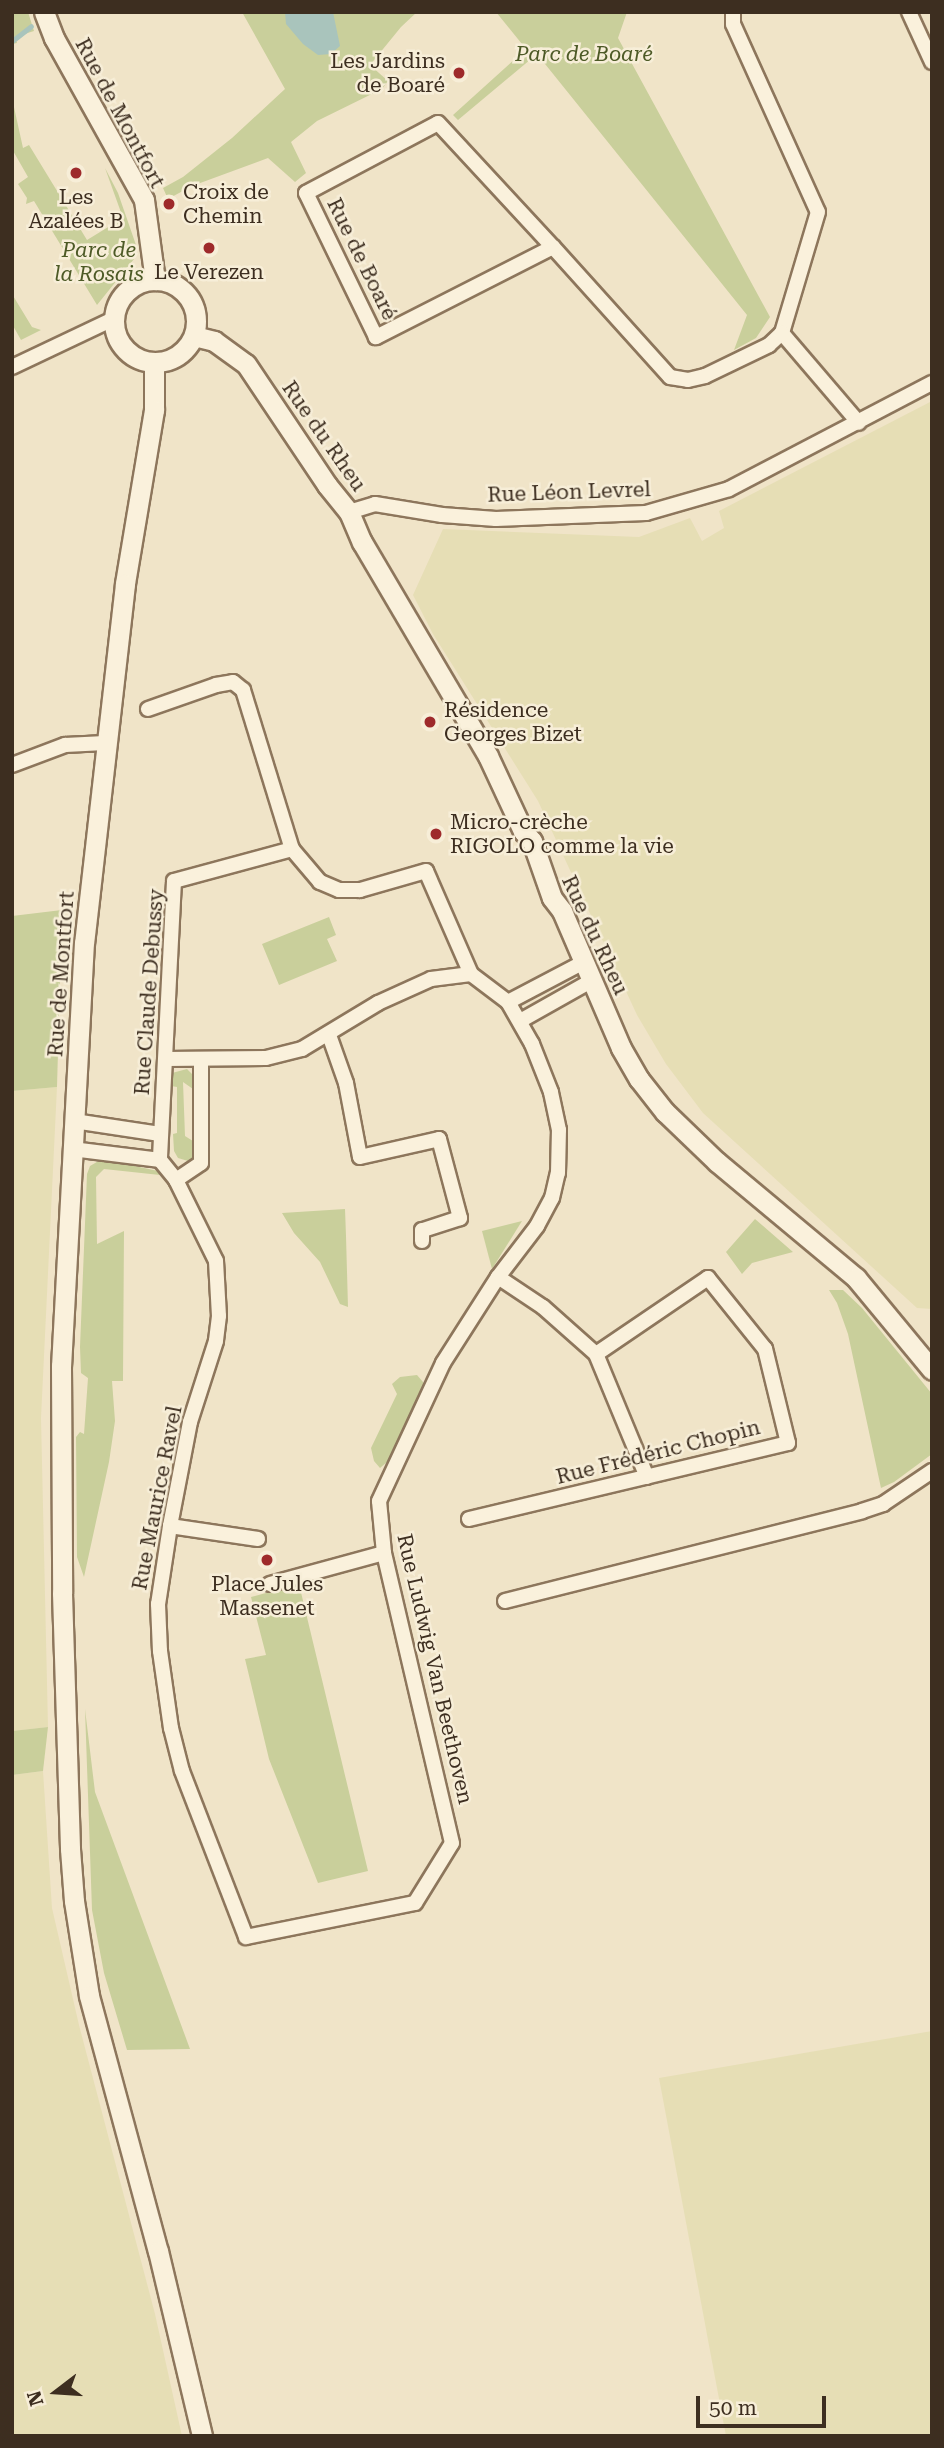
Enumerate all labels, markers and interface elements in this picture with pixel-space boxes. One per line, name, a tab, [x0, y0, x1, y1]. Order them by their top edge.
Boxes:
street label: Rue de Montfort	[70, 34, 170, 192]
park label: Parc de Boaré	[515, 41, 653, 67]
place label: Les Jardins de Boaré	[330, 48, 445, 98]
marker: Les Jardins de Boaré	[451, 65, 467, 81]
marker: Les Azalées B	[68, 165, 84, 181]
place label: Croix de Chemin	[183, 179, 269, 229]
place label: Les Azalées B	[28, 184, 124, 234]
street label: Rue de Boaré	[322, 194, 402, 324]
marker: Croix de Chemin	[161, 196, 177, 212]
park label: Parc de la Rosais	[54, 237, 144, 287]
marker: Le Verezen	[201, 240, 217, 256]
place label: Le Verezen	[154, 259, 264, 285]
street label: Rue du Rheu	[277, 376, 371, 496]
street label: Rue Léon Levrel	[487, 477, 651, 507]
place label: Résidence Georges Bizet	[444, 697, 582, 747]
marker: Résidence Georges Bizet	[422, 714, 438, 730]
place label: Micro-crèche RIGOLO comme la vie	[450, 809, 674, 859]
marker: Micro-crèche RIGOLO comme la vie	[428, 826, 444, 842]
street label: Rue du Rheu	[556, 871, 634, 999]
street label: Rue Claude Debussy	[129, 888, 169, 1096]
street label: Rue de Montfort	[43, 890, 79, 1058]
street label: Rue Maurice Ravel	[127, 1404, 187, 1592]
street label: Rue Frédéric Chopin	[553, 1414, 763, 1490]
street label: Rue Ludwig Van Beethoven	[392, 1531, 478, 1807]
marker: Place Jules Massenet	[259, 1552, 275, 1568]
place label: Place Jules Massenet	[211, 1571, 323, 1621]
north arrow	[21, 2357, 91, 2427]
scale bar	[699, 2382, 828, 2426]
text: N	[22, 2388, 49, 2409]
text: 50 m	[709, 2396, 757, 2420]

